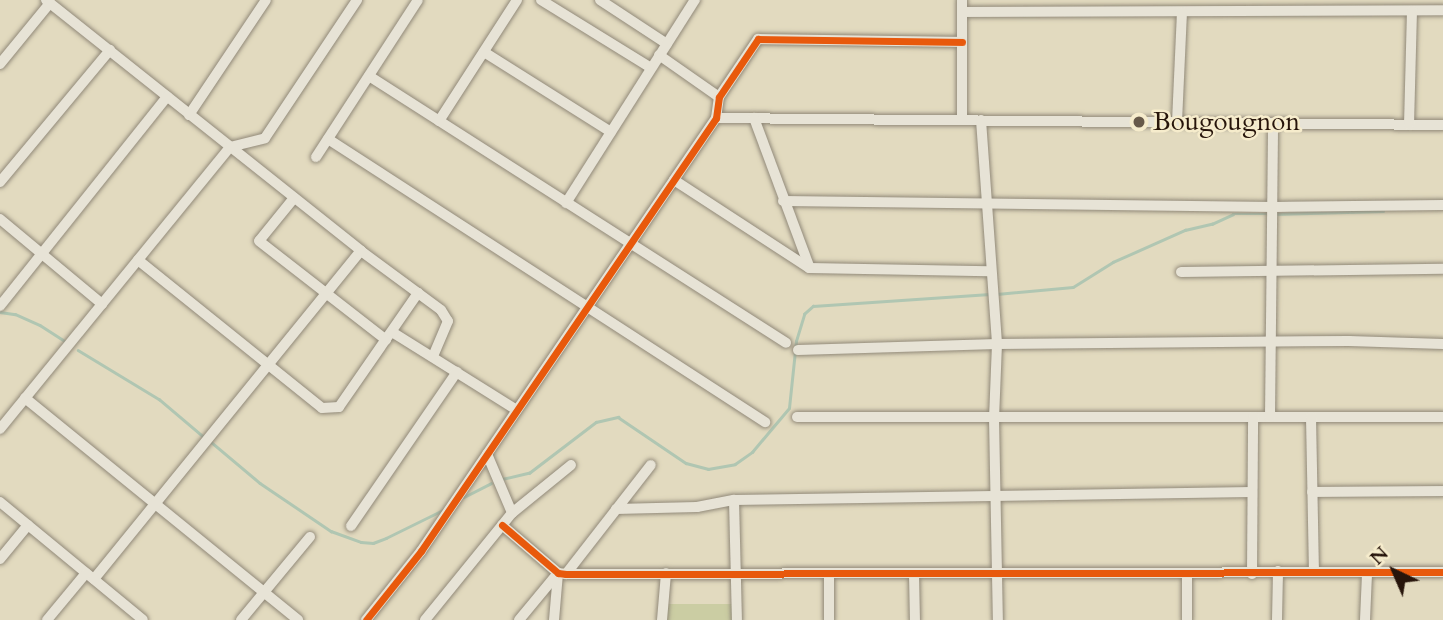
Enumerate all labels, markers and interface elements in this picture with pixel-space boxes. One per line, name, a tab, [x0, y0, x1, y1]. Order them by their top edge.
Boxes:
place label: Bougougnon	[1153, 106, 1300, 138]
marker: Bougougnon	[1131, 114, 1147, 130]
north arrow	[1359, 536, 1429, 606]
text: N	[1364, 541, 1394, 571]

